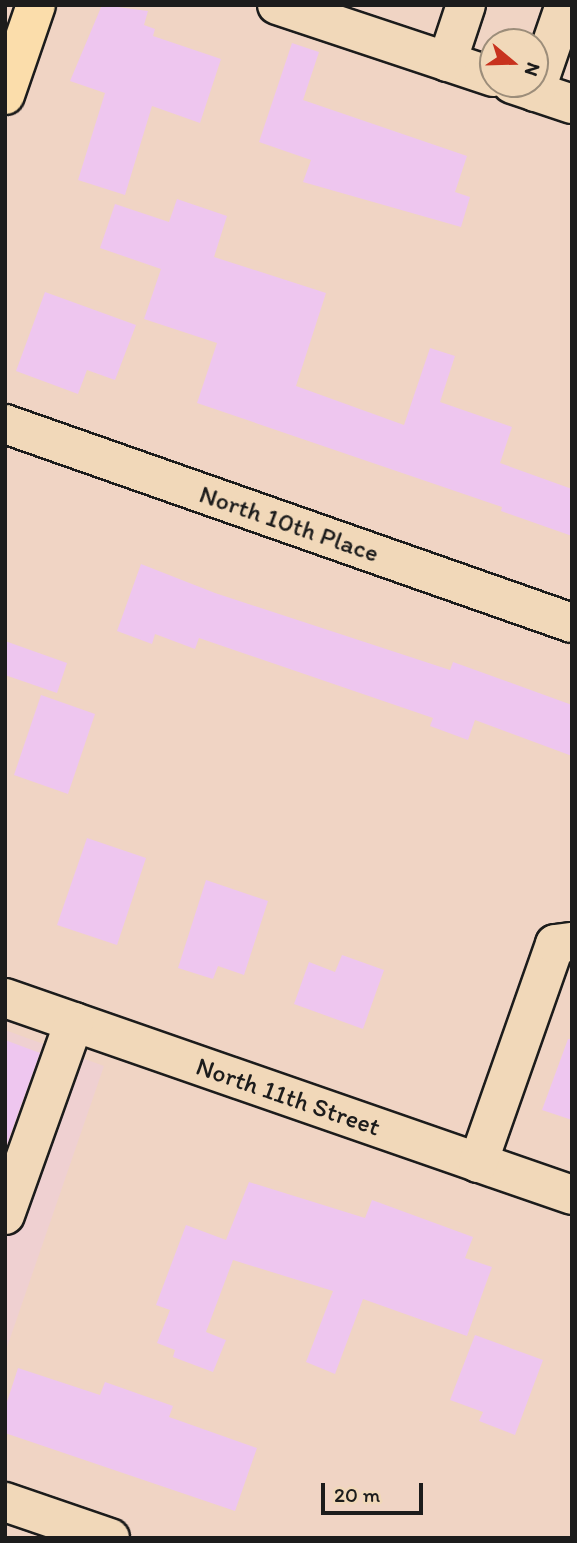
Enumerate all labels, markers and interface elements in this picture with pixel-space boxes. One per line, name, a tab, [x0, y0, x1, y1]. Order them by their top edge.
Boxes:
north arrow	[479, 28, 549, 98]
text: N	[519, 60, 545, 79]
street label: North 10th Place	[195, 479, 383, 569]
street label: North 11th Street	[192, 1051, 384, 1143]
scale bar	[325, 1470, 426, 1514]
text: 20 m	[334, 1482, 380, 1507]

